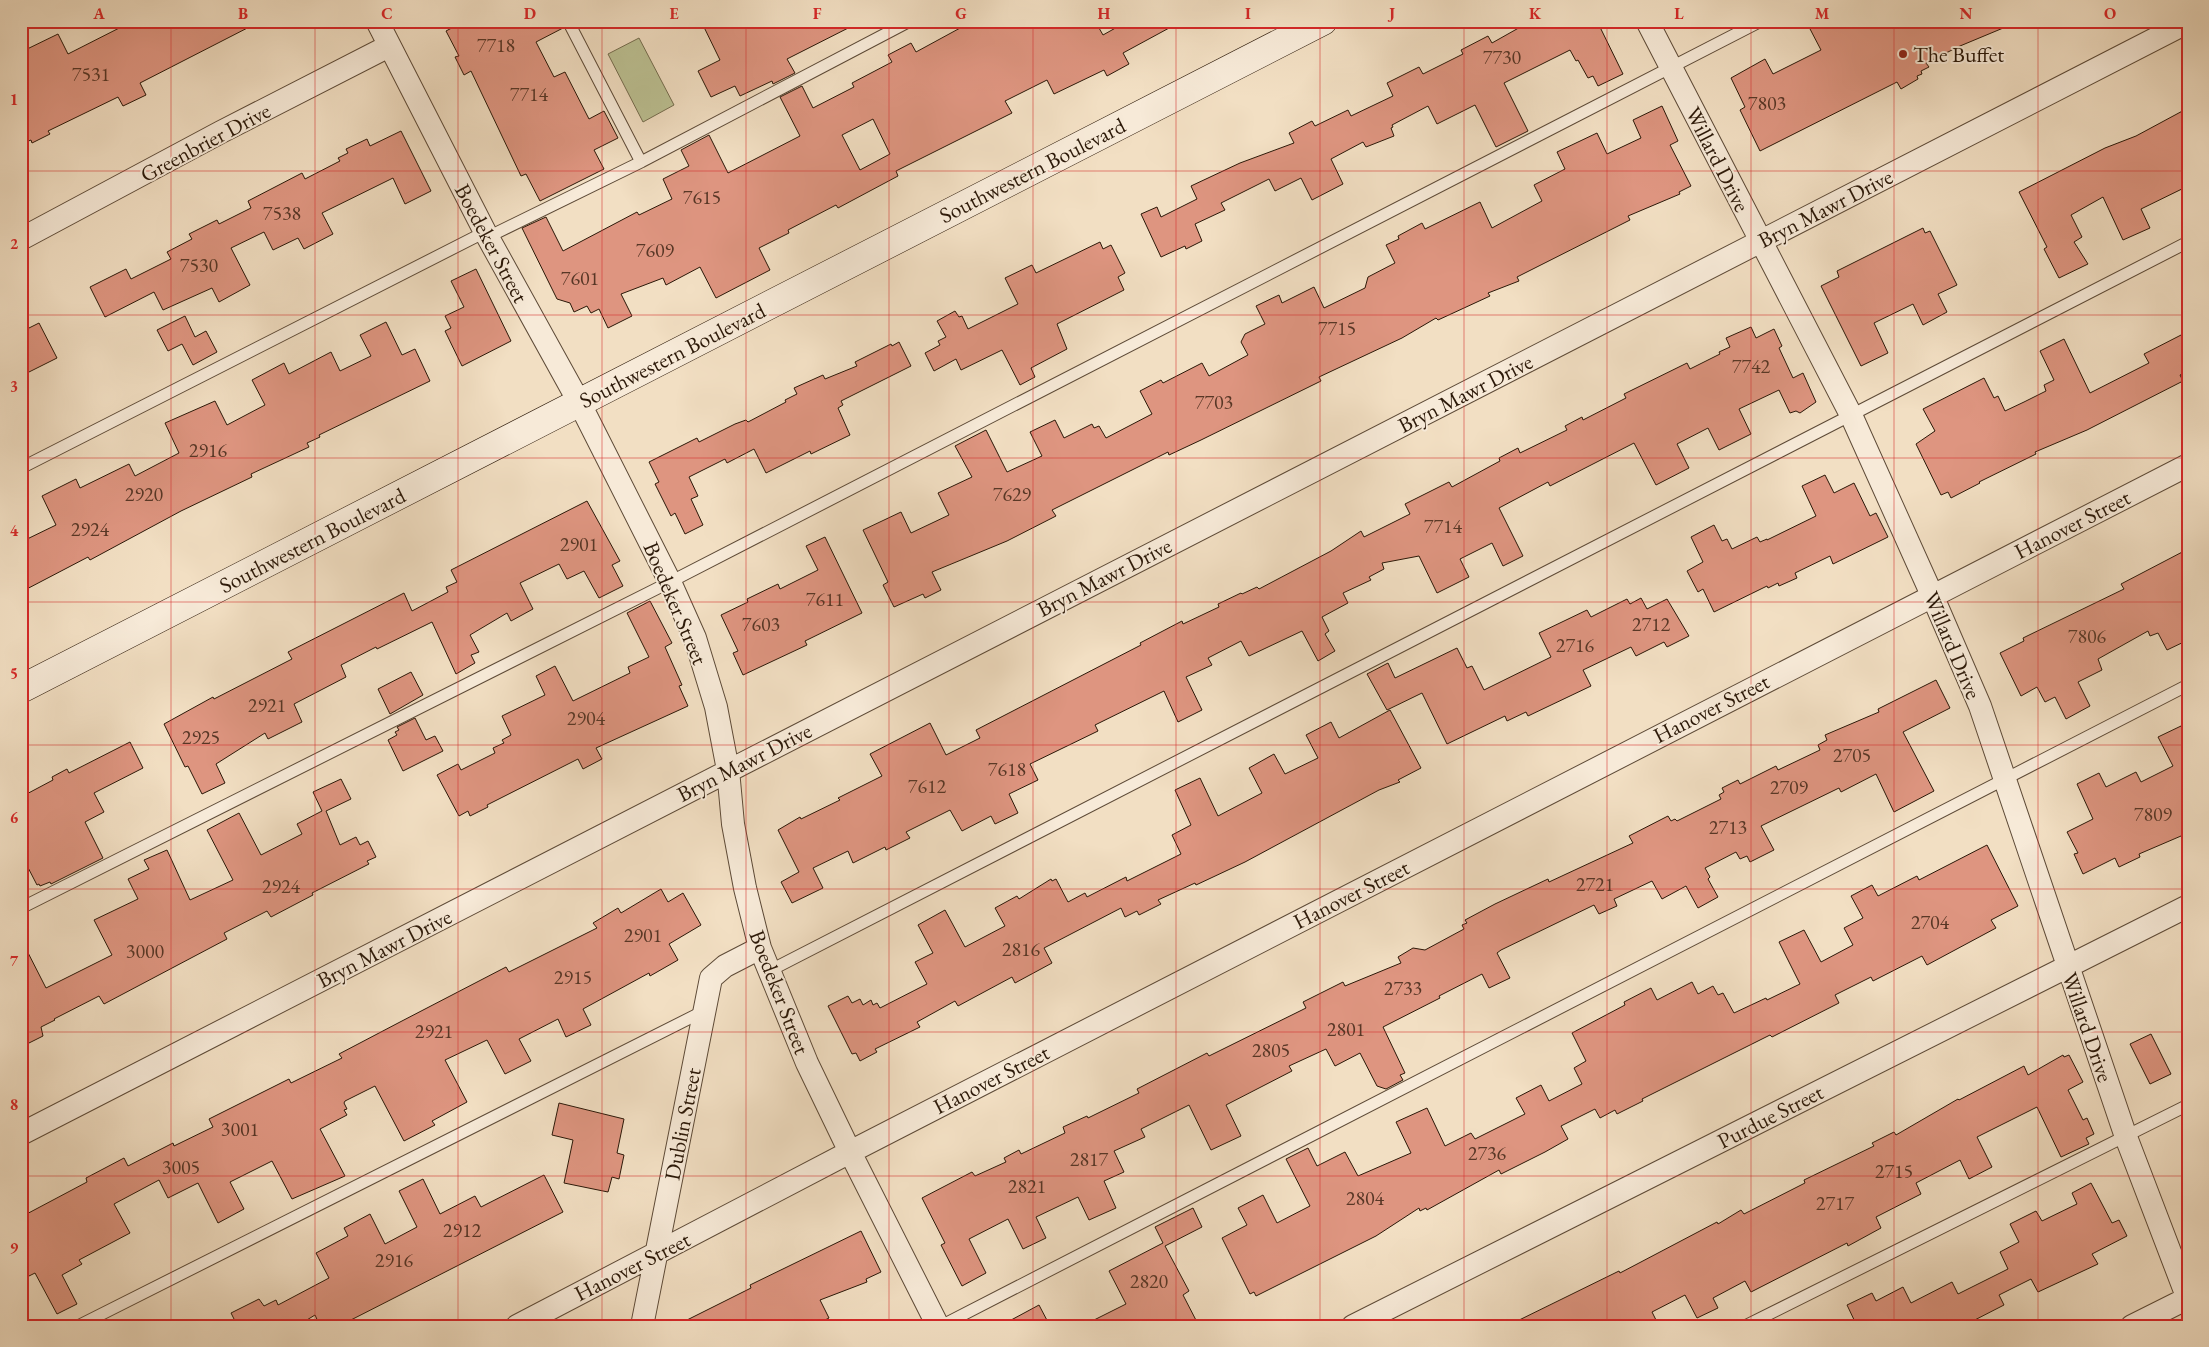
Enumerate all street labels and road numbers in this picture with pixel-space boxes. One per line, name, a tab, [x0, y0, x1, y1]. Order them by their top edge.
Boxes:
street label: Greenbrier Drive	[135, 96, 276, 189]
street label: Willard Drive	[1679, 102, 1757, 217]
street label: Southwestern Boulevard	[934, 111, 1131, 230]
street label: Bryn Mawr Drive	[1753, 162, 1898, 255]
street label: Boedeker Street	[448, 179, 535, 308]
street label: Southwestern Boulevard	[574, 296, 771, 415]
street label: Bryn Mawr Drive	[1393, 347, 1538, 440]
street label: Southwestern Boulevard	[214, 481, 411, 600]
street label: Hanover Street	[2009, 483, 2135, 566]
street label: Bryn Mawr Drive	[1032, 531, 1177, 624]
street label: Boedeker Street	[637, 537, 714, 669]
street label: Willard Drive	[1917, 587, 1988, 704]
street label: Hanover Street	[1648, 667, 1774, 750]
street label: Bryn Mawr Drive	[672, 716, 817, 809]
street label: Hanover Street	[1288, 853, 1414, 936]
street label: Bryn Mawr Drive	[312, 902, 457, 995]
street label: Boedeker Street	[743, 926, 817, 1059]
street label: Willard Drive	[2055, 968, 2120, 1086]
street label: Hanover Street	[928, 1038, 1054, 1121]
street label: Dublin Street	[657, 1065, 708, 1183]
street label: Purdue Street	[1712, 1077, 1828, 1156]
street label: Hanover Street	[569, 1225, 695, 1308]

